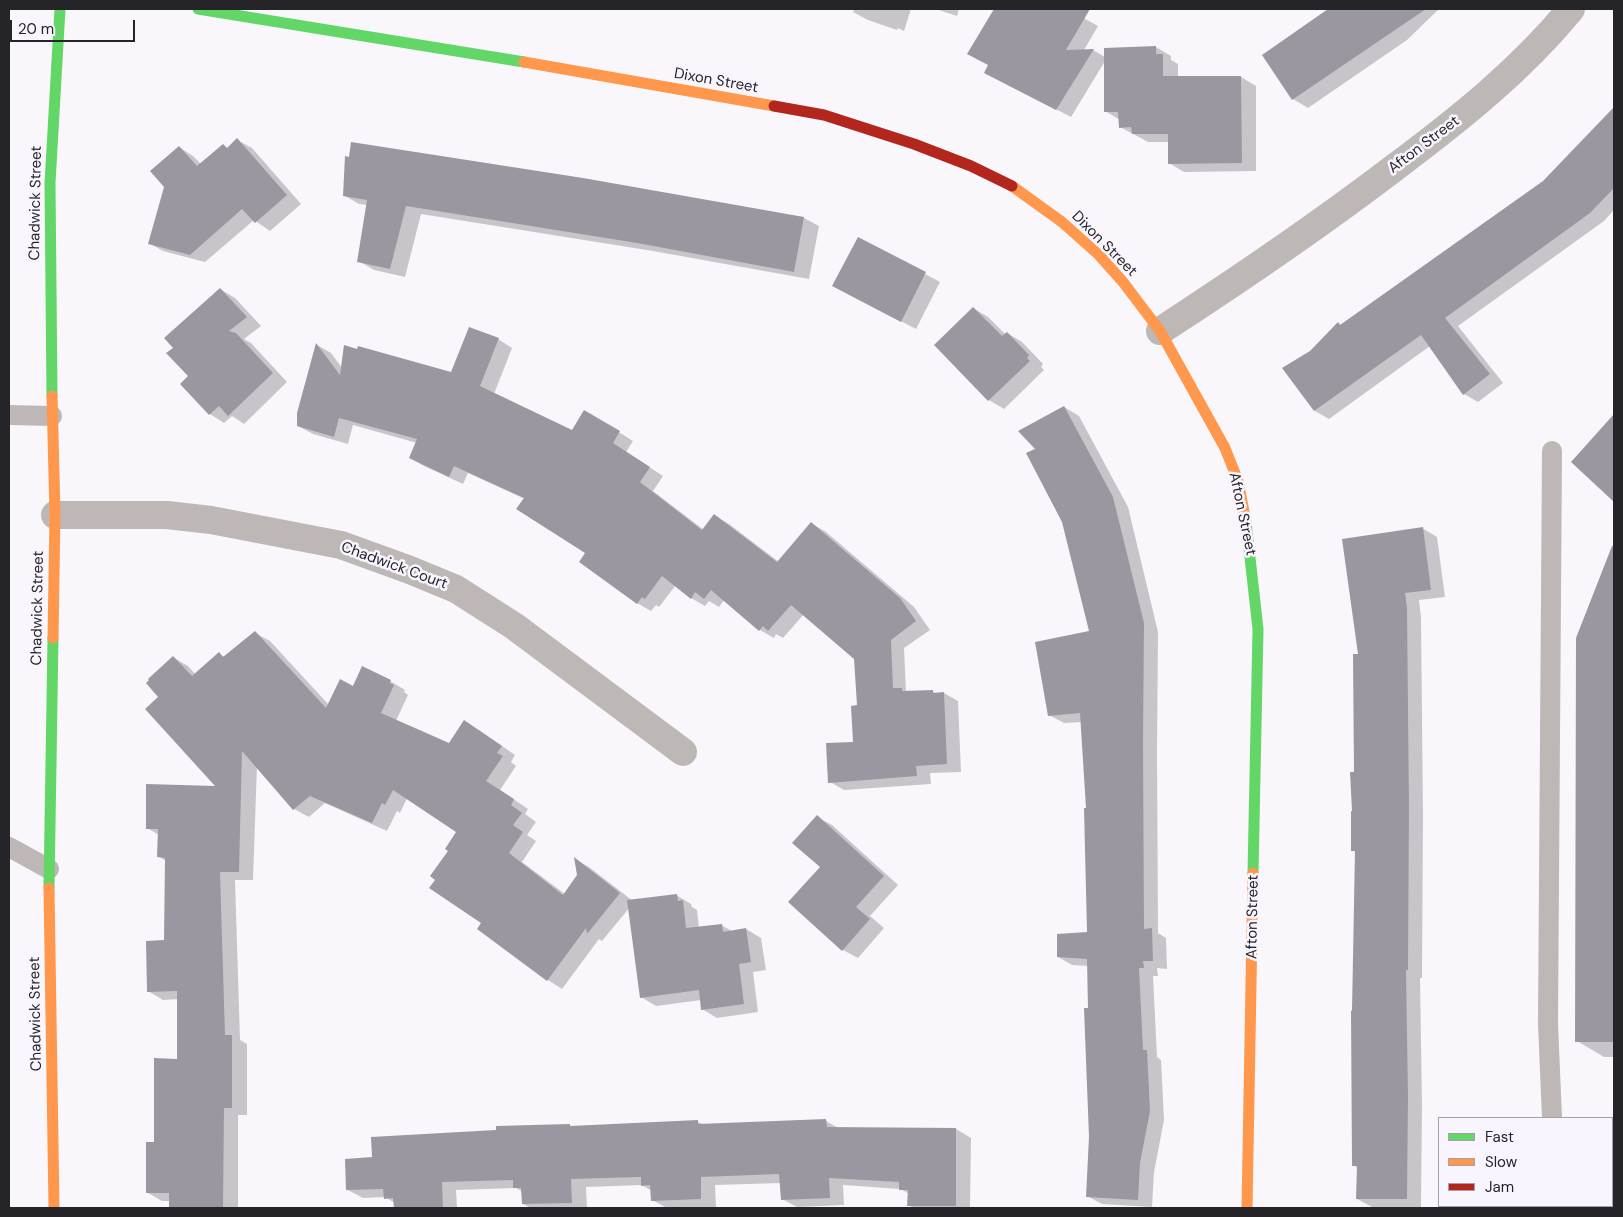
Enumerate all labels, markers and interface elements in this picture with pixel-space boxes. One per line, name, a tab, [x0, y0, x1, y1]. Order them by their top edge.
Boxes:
scale bar	[12, 10, 138, 42]
text: 20 m	[18, 19, 54, 39]
street label: Dixon Street	[673, 65, 759, 97]
street label: Afton Street	[1385, 112, 1463, 178]
street label: Chadwick Street	[26, 146, 46, 260]
street label: Dixon Street	[1068, 208, 1140, 280]
street label: Afton Street	[1224, 471, 1260, 557]
street label: Chadwick Court	[338, 538, 450, 594]
street label: Chadwick Street	[28, 551, 48, 665]
street label: Afton Street	[1243, 875, 1263, 959]
street label: Chadwick Street	[26, 957, 46, 1071]
legend	[1438, 1117, 1613, 1207]
text: Fast	[1485, 1127, 1514, 1147]
text: Slow	[1485, 1152, 1517, 1172]
text: Jam	[1485, 1177, 1514, 1197]

